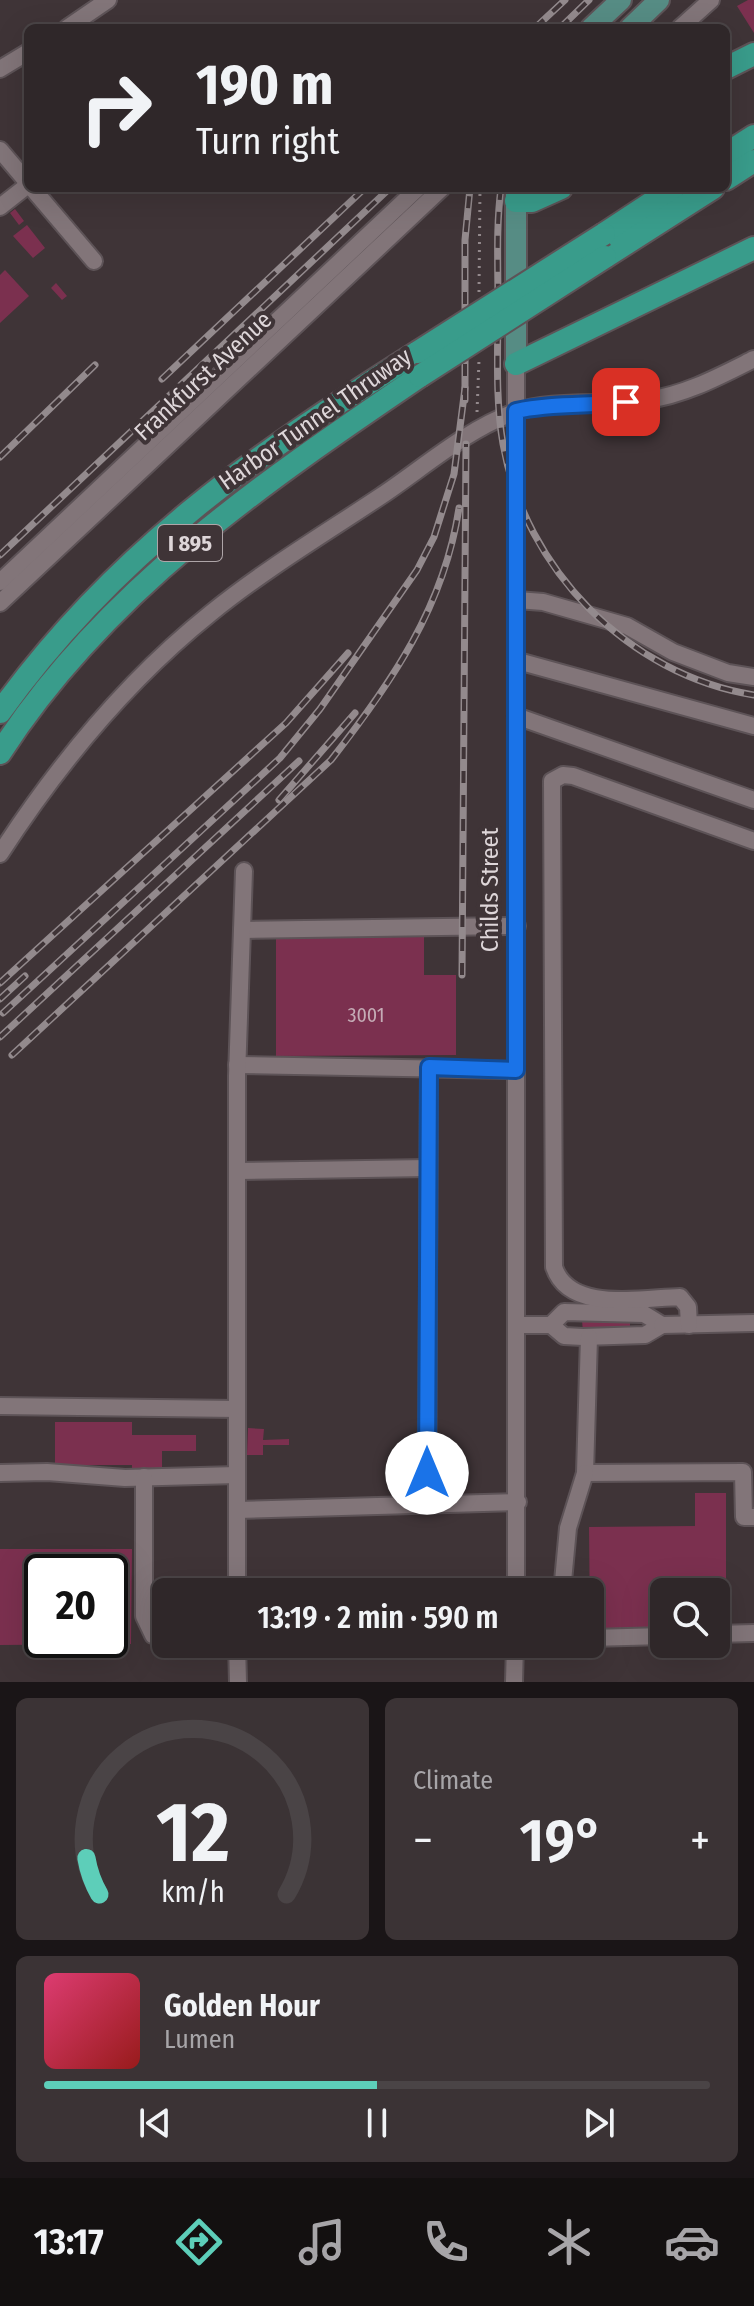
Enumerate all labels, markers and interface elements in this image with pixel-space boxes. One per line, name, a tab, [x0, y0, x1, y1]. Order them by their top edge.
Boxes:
text: 190 m	[196, 52, 334, 119]
icon: right	[64, 56, 168, 160]
text: Turn right	[196, 120, 339, 164]
street label: Frankfurst Avenue	[129, 306, 277, 446]
street label: Harbor Tunnel Thruway	[214, 342, 417, 496]
pin	[592, 368, 660, 436]
icon: arrive	[604, 380, 648, 424]
road number: I 895	[158, 525, 222, 561]
street label: Childs Street	[476, 828, 504, 952]
house number: 3001	[347, 1003, 385, 1027]
position arrow	[385, 1431, 469, 1515]
speed limit sign: 20	[24, 1554, 128, 1658]
map controls	[650, 1578, 730, 1658]
button: search	[650, 1578, 730, 1658]
text: 13:19 · 2 min · 590 m	[258, 1600, 498, 1636]
text: Climate	[413, 1765, 493, 1796]
text: 12	[156, 1783, 229, 1883]
text: 19°	[520, 1805, 603, 1877]
text: −	[413, 1814, 433, 1867]
text: +	[690, 1814, 710, 1867]
text: km/h	[161, 1875, 224, 1910]
text: Golden Hour	[164, 1988, 320, 2024]
text: Lumen	[164, 2024, 235, 2055]
icon: previous	[133, 2101, 177, 2145]
icon: pause	[355, 2101, 399, 2145]
icon: next	[577, 2101, 621, 2145]
icon: directions	[171, 2214, 227, 2270]
icon: music	[294, 2214, 350, 2270]
icon: phone	[418, 2214, 474, 2270]
icon: climate	[541, 2214, 597, 2270]
icon: car	[664, 2214, 720, 2270]
text: 13:17	[34, 2220, 104, 2264]

